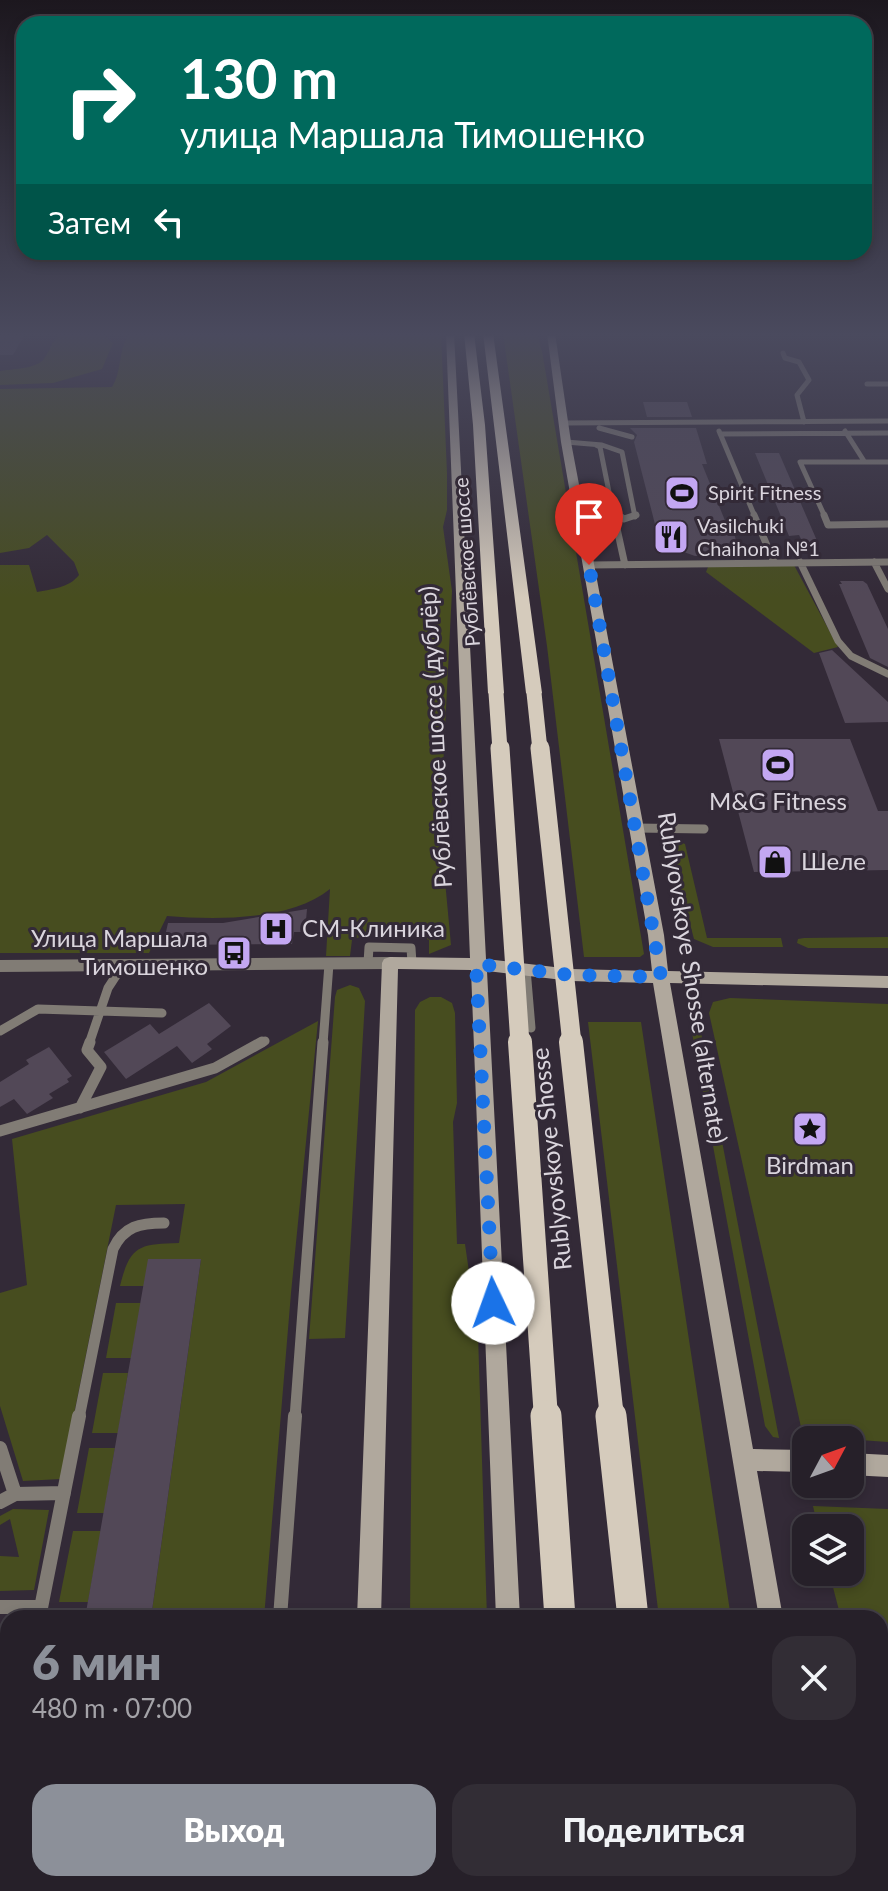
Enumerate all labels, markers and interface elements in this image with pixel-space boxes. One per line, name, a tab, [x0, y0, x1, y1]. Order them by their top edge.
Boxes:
text: 130 m	[180, 44, 338, 111]
icon: right	[48, 48, 152, 152]
text: улица Маршала Тимошенко	[180, 112, 645, 156]
icon: left	[147, 200, 191, 244]
text: Затем	[48, 204, 131, 240]
sports icon: Spirit Fitness	[663, 474, 701, 512]
street label: Рублёвское шоссе	[448, 477, 484, 647]
place label: Spirit Fitness	[708, 480, 821, 504]
pin	[555, 483, 623, 565]
icon: arrive	[567, 495, 611, 539]
place label: Vasilchuki Chaihona №1	[697, 513, 820, 560]
restaurant icon: Vasilchuki Chaihona №1	[652, 518, 690, 556]
street label: Рублёвское шоссе (дублёр)	[412, 585, 457, 889]
sports icon: M&G Fitness	[759, 746, 797, 784]
place label: M&G Fitness	[709, 786, 847, 815]
street label: Rublyovskoye Shosse (alternate)	[653, 810, 734, 1146]
shop icon: Шеле	[756, 843, 794, 881]
place label: Шеле	[801, 846, 866, 875]
hospital icon: СМ-Клиника	[257, 910, 295, 948]
place label: СМ-Клиника	[302, 913, 445, 942]
place label: Улица Маршала Тимошенко	[31, 923, 208, 980]
bus stop icon: Улица Маршала Тимошенко	[215, 934, 253, 972]
street label: Rublyovskoye Shosse	[524, 1046, 577, 1272]
place icon: Birdman	[791, 1110, 829, 1148]
place label: Birdman	[766, 1150, 854, 1179]
position arrow	[451, 1261, 535, 1345]
north arrow	[792, 1426, 864, 1498]
map controls	[792, 1426, 864, 1586]
button: layers	[792, 1514, 864, 1586]
text: 6 мин	[32, 1633, 162, 1690]
button: close	[772, 1636, 856, 1720]
text: 480 m · 07:00	[32, 1692, 192, 1724]
button: Выход	[32, 1784, 436, 1876]
button: Поделиться	[452, 1784, 856, 1876]

